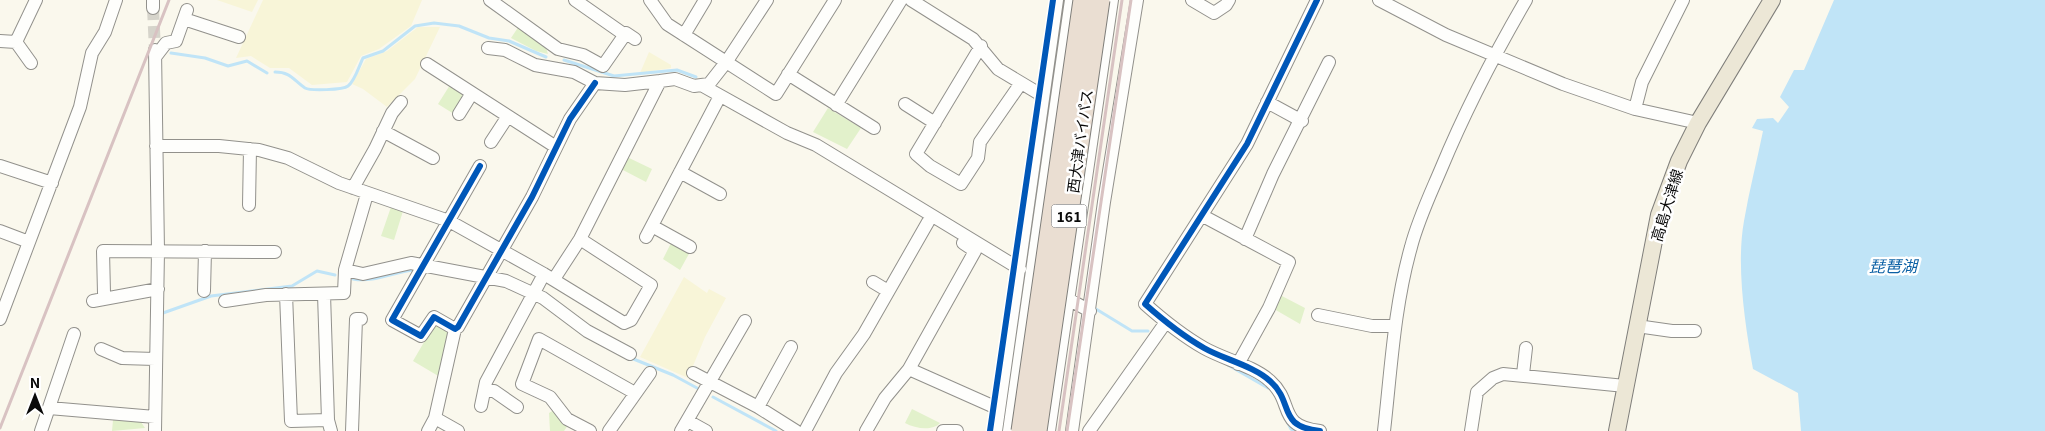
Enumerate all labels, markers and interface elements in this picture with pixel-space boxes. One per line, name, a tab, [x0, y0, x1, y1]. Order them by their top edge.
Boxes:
street label: 西大津バイパス	[1061, 88, 1097, 194]
street label: 高島大津線	[1645, 166, 1687, 244]
road number: 161	[1052, 205, 1086, 228]
water label: 琵琶湖	[1869, 253, 1920, 277]
north arrow	[10, 371, 60, 421]
text: N	[30, 372, 40, 392]

